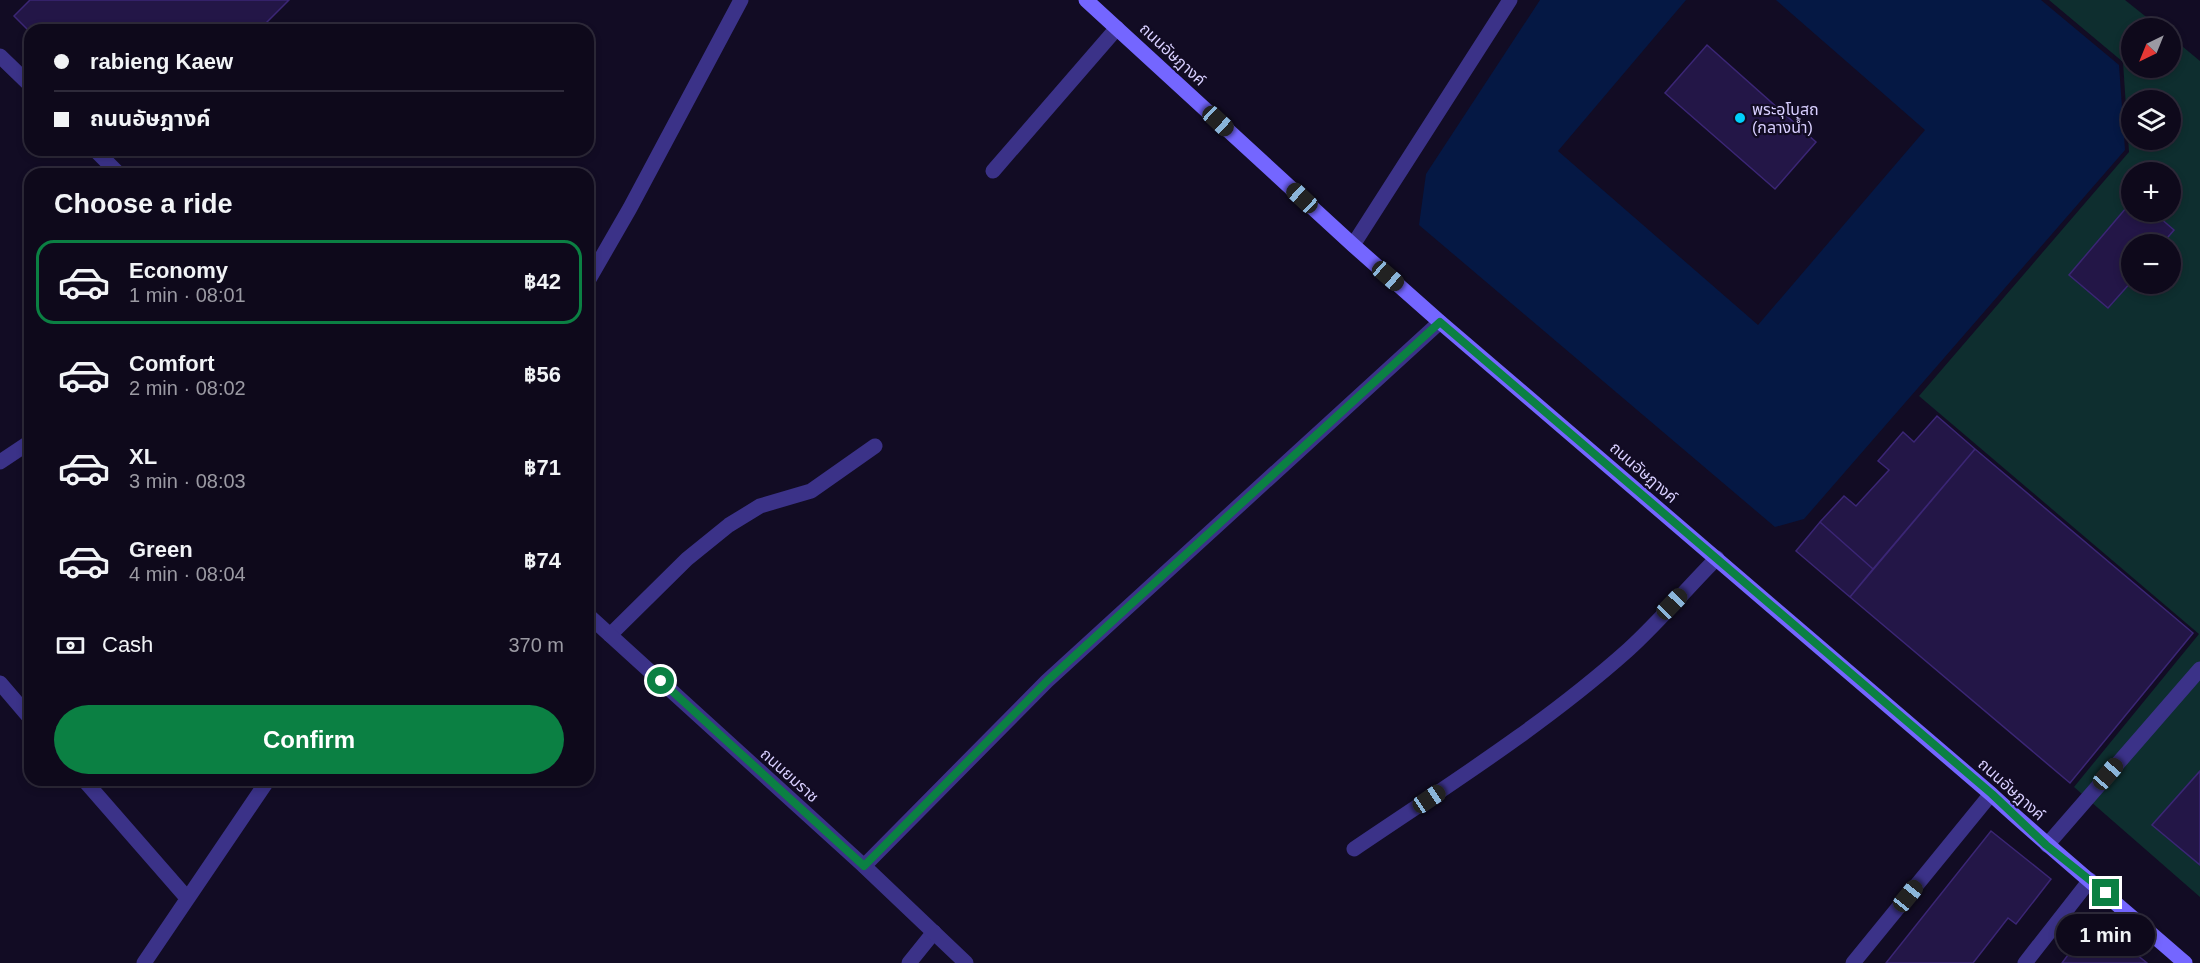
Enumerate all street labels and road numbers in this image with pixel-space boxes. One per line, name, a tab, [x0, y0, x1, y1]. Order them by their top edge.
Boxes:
street label: ถนนอัษฎางค์	[1136, 20, 1209, 89]
street label: ถนนอัษฎางค์	[1607, 439, 1681, 506]
street label: ถนนยมราช	[757, 745, 822, 806]
street label: ถนนอัษฎางค์	[1975, 755, 2048, 824]

